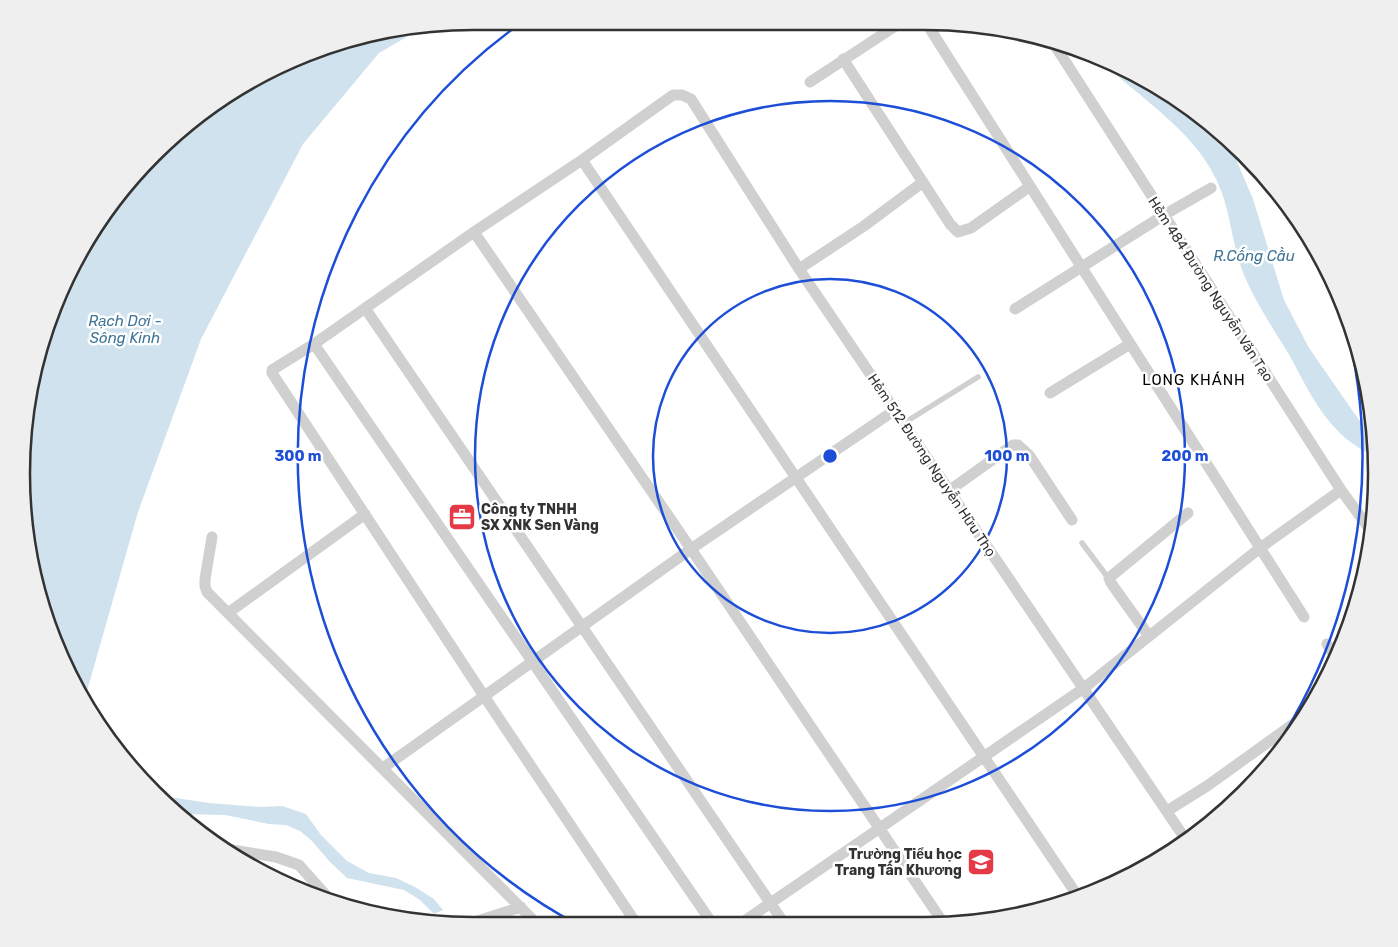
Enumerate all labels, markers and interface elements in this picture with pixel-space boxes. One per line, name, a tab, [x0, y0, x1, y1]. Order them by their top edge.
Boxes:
street label: Hẻm 484 Đường Nguyễn Văn Tạo	[1144, 193, 1278, 385]
water label: R.Cống Cầu	[1213, 247, 1295, 265]
water label: Rạch Dơi - Sông Kinh	[88, 312, 162, 347]
street label: Hẻm 512 Đường Nguyễn Hữu Thọ	[864, 370, 1000, 560]
district label: LONG KHÁNH	[1142, 371, 1246, 389]
text: 300 m	[274, 447, 322, 465]
centre of rings	[821, 447, 839, 465]
text: 100 m	[985, 447, 1029, 465]
text: 200 m	[1161, 447, 1209, 465]
place label: Công ty TNHH SX XNK Sen Vàng	[481, 501, 599, 534]
office icon: Công ty TNHH SX XNK Sen Vàng	[447, 502, 477, 532]
place label: Trường Tiểu học Trang Tấn Khương	[835, 846, 962, 879]
school or university icon: Trường Tiểu học Trang Tấn Khương	[966, 847, 996, 877]

